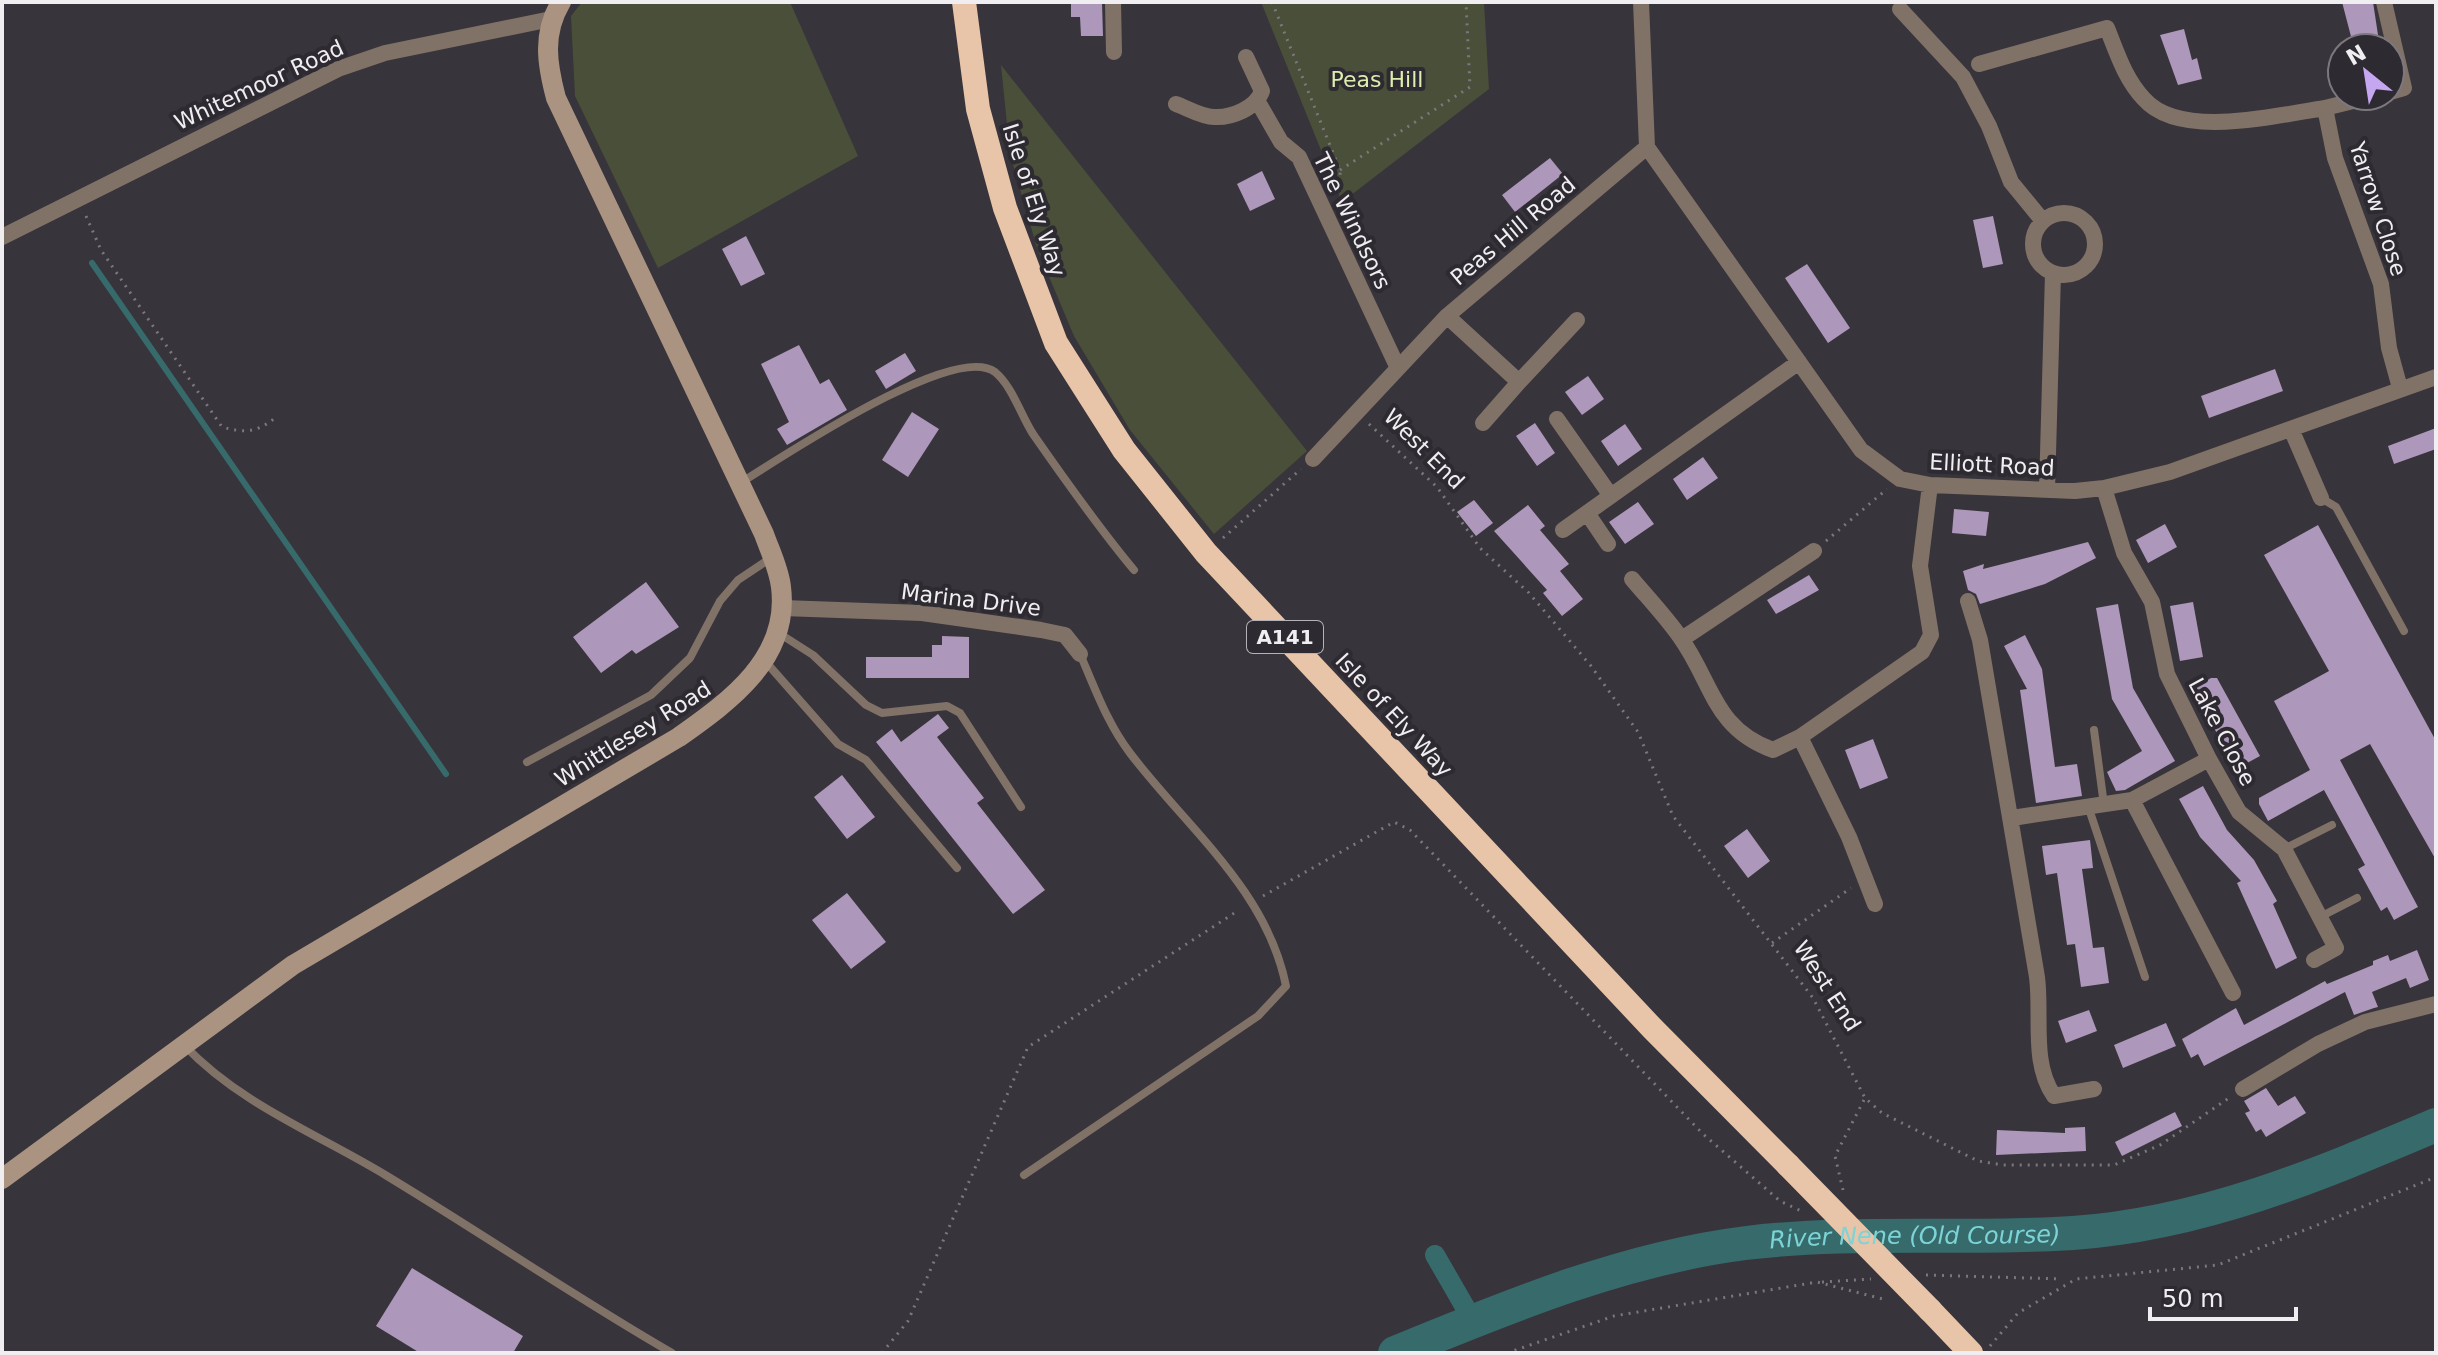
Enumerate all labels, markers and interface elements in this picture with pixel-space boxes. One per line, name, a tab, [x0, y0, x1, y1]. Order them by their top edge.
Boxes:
north arrow	[2326, 32, 2406, 112]
street label: Whitemoor Road	[171, 35, 347, 135]
text: N	[2342, 40, 2370, 71]
park label: Peas Hill	[1331, 67, 1423, 92]
street label: Isle of Ely Way	[997, 120, 1071, 280]
street label: Yarrow Close	[2344, 138, 2411, 279]
street label: The Windsors	[1308, 148, 1396, 293]
street label: Peas Hill Road	[1446, 172, 1580, 290]
street label: West End	[1379, 404, 1469, 494]
street label: Elliott Road	[1929, 449, 2055, 481]
street label: Marina Drive	[900, 579, 1042, 621]
road number: A141	[1247, 621, 1323, 653]
street label: Isle of Ely Way	[1330, 648, 1458, 782]
street label: Lake Close	[2183, 674, 2261, 790]
street label: Whittlesey Road	[551, 676, 715, 792]
street label: West End	[1788, 936, 1866, 1036]
water label: River Nene (Old Course)	[1768, 1220, 2061, 1254]
scale bar	[2150, 1271, 2296, 1321]
text: 50 m	[2162, 1285, 2224, 1313]

